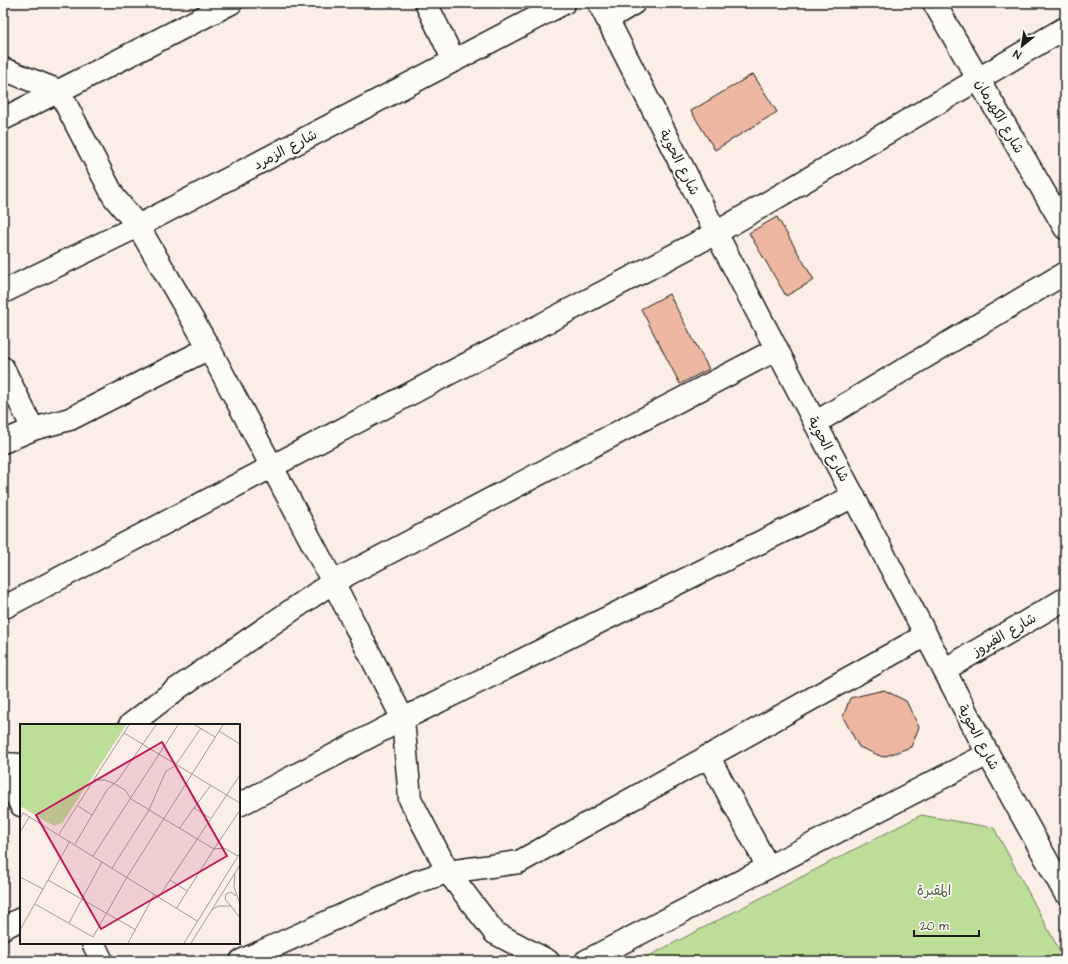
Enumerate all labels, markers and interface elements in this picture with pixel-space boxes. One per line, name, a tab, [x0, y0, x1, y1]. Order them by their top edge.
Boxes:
north arrow	[1002, 26, 1042, 66]
text: N	[1010, 46, 1024, 62]
street label: شارع الكهرمان	[970, 76, 1029, 157]
street label: شارع الزمرد	[250, 125, 321, 175]
street label: شارع الحوية	[654, 126, 704, 199]
street label: شارع الحوية	[803, 413, 854, 486]
street label: شارع الفيروز	[968, 608, 1040, 662]
street label: شارع الحوية	[953, 701, 1004, 774]
inset map	[20, 724, 240, 944]
park label: المقبرة	[917, 881, 951, 901]
scale bar	[914, 912, 979, 938]
text: 20 m	[920, 918, 949, 935]

